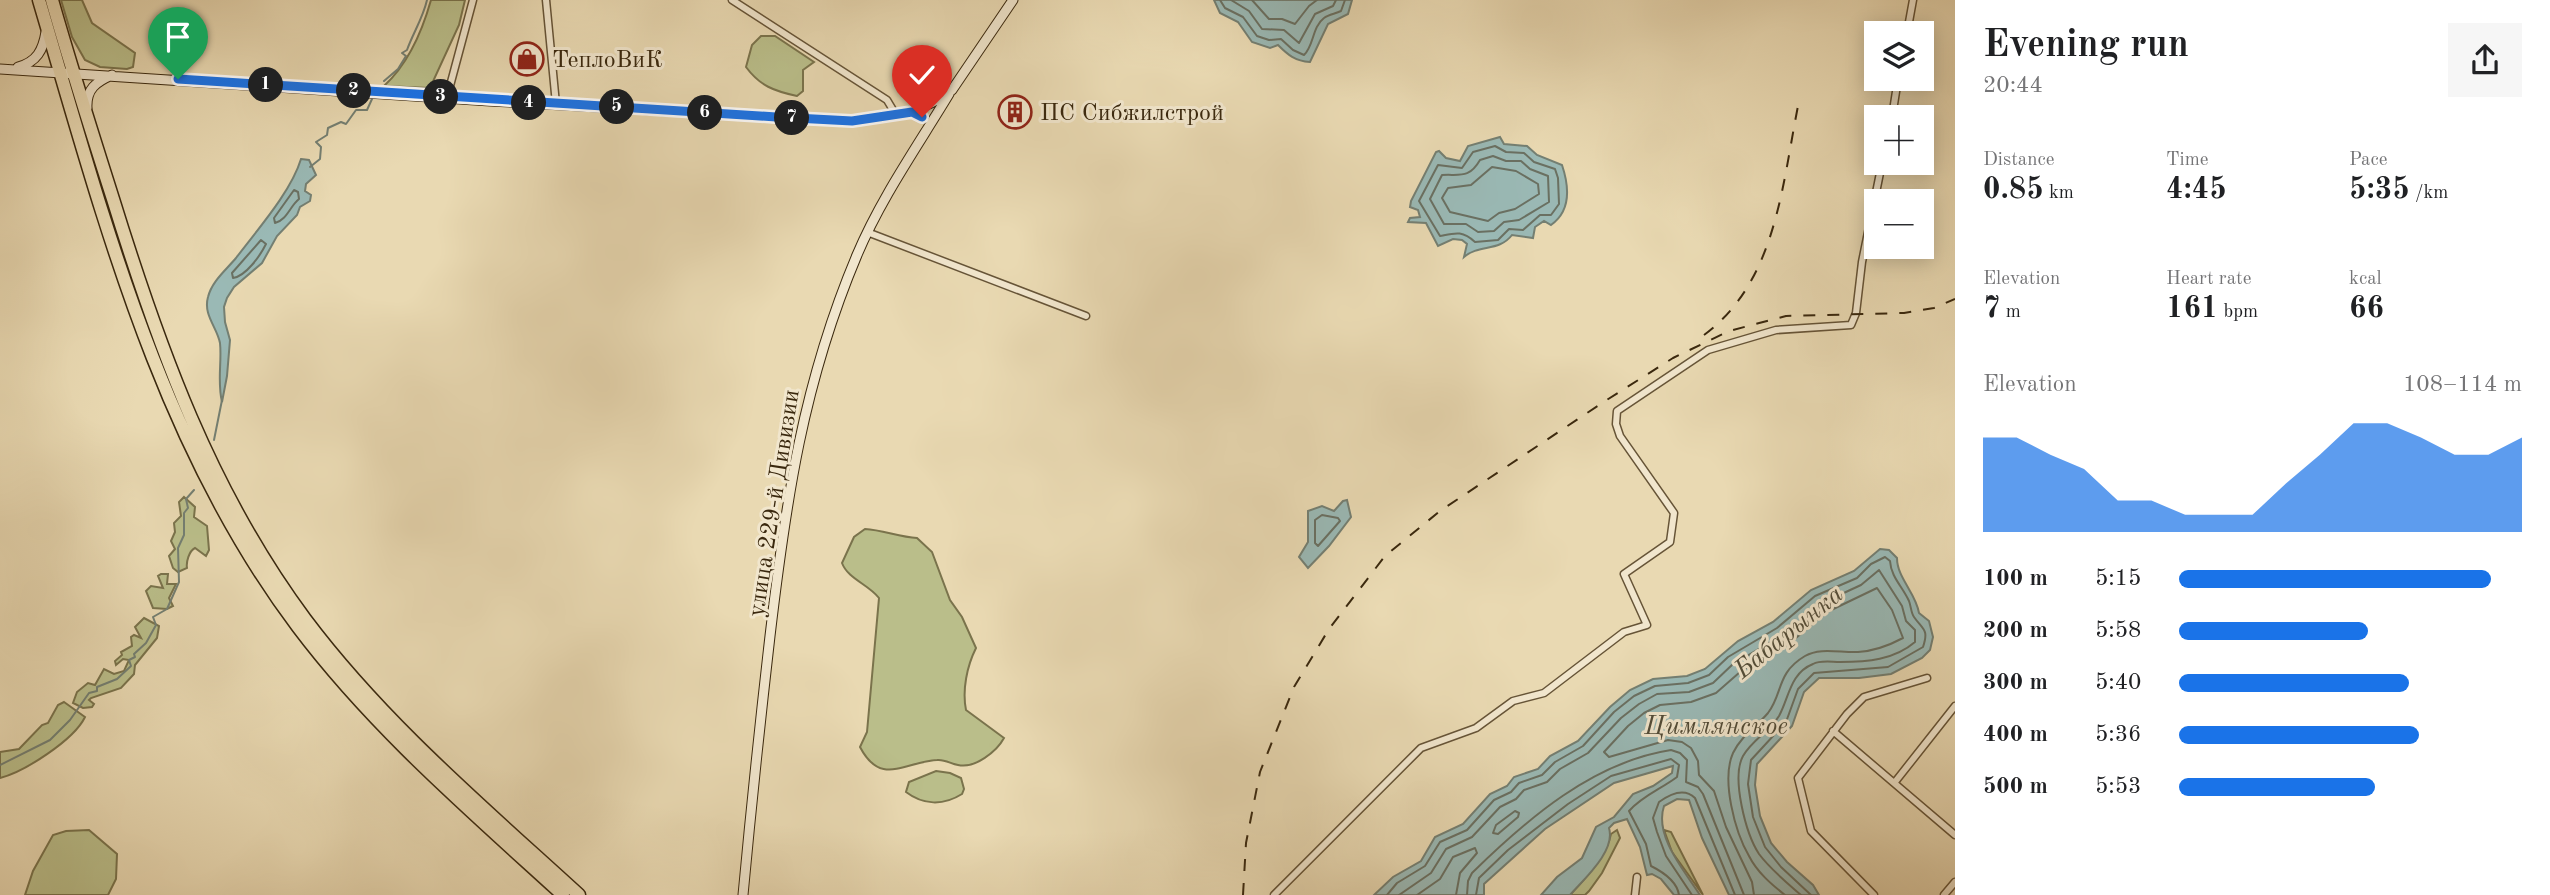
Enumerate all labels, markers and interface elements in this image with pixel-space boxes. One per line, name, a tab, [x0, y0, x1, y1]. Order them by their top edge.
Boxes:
pin	[148, 7, 208, 79]
icon: arrive	[159, 18, 197, 56]
map controls	[1864, 21, 1934, 259]
button: layers	[1864, 21, 1934, 91]
button: share	[2448, 23, 2522, 97]
text: Evening run	[1983, 27, 2189, 65]
shop icon: ТеплоВиК	[508, 40, 546, 78]
pin	[892, 45, 952, 117]
place label: ТеплоВиК	[552, 49, 663, 73]
icon: check	[903, 56, 941, 94]
pin: 1	[248, 68, 284, 102]
pin: 2	[336, 74, 372, 108]
text: 20:44	[1983, 74, 2043, 97]
text: 1	[260, 75, 271, 94]
pin: 3	[424, 80, 458, 114]
text: 2	[348, 81, 359, 100]
pin: 4	[512, 86, 546, 120]
text: 3	[435, 87, 446, 106]
pin: 5	[600, 90, 634, 124]
text: 4	[523, 93, 534, 112]
building icon: ПС Сибжилстрой	[996, 93, 1034, 131]
pin: 6	[688, 96, 722, 130]
text: 5	[611, 97, 622, 116]
pin: 7	[774, 100, 810, 136]
place label: ПС Сибжилстрой	[1040, 102, 1224, 126]
text: 6	[699, 103, 710, 122]
button: +	[1864, 105, 1934, 175]
text: 7	[786, 108, 797, 127]
text: Distance	[1983, 151, 2055, 170]
text: Time	[2166, 151, 2209, 170]
text: Pace	[2349, 151, 2388, 170]
text: 0.85	[1983, 175, 2044, 205]
text: 4:45	[2166, 175, 2227, 205]
text: 5:35	[2349, 175, 2410, 205]
text: km	[2044, 184, 2074, 203]
text: /km	[2410, 184, 2448, 203]
button: −	[1864, 189, 1934, 259]
text: Elevation	[1983, 270, 2060, 289]
text: Heart rate	[2166, 270, 2251, 289]
text: kcal	[2349, 270, 2382, 289]
text: 7	[1983, 294, 2000, 324]
text: 161	[2166, 294, 2218, 324]
text: 66	[2349, 294, 2384, 324]
text: m	[2000, 303, 2021, 322]
text: bpm	[2218, 303, 2258, 322]
text: Elevation	[1983, 373, 2077, 396]
text: 108–114 m	[2403, 373, 2522, 396]
street label: улица 229-й Дивизии	[745, 388, 805, 619]
text: 100 m	[1983, 567, 2048, 590]
text: 5:15	[2095, 567, 2141, 590]
water label: Бабарынка	[1729, 581, 1849, 685]
text: 200 m	[1983, 619, 2048, 642]
text: 5:58	[2095, 619, 2141, 642]
text: 300 m	[1983, 671, 2048, 694]
text: 5:40	[2095, 671, 2141, 694]
water label: Цимлянское	[1643, 714, 1788, 740]
text: 400 m	[1983, 723, 2048, 746]
text: 5:36	[2095, 723, 2141, 746]
text: 500 m	[1983, 775, 2048, 798]
text: 5:53	[2095, 775, 2141, 798]

